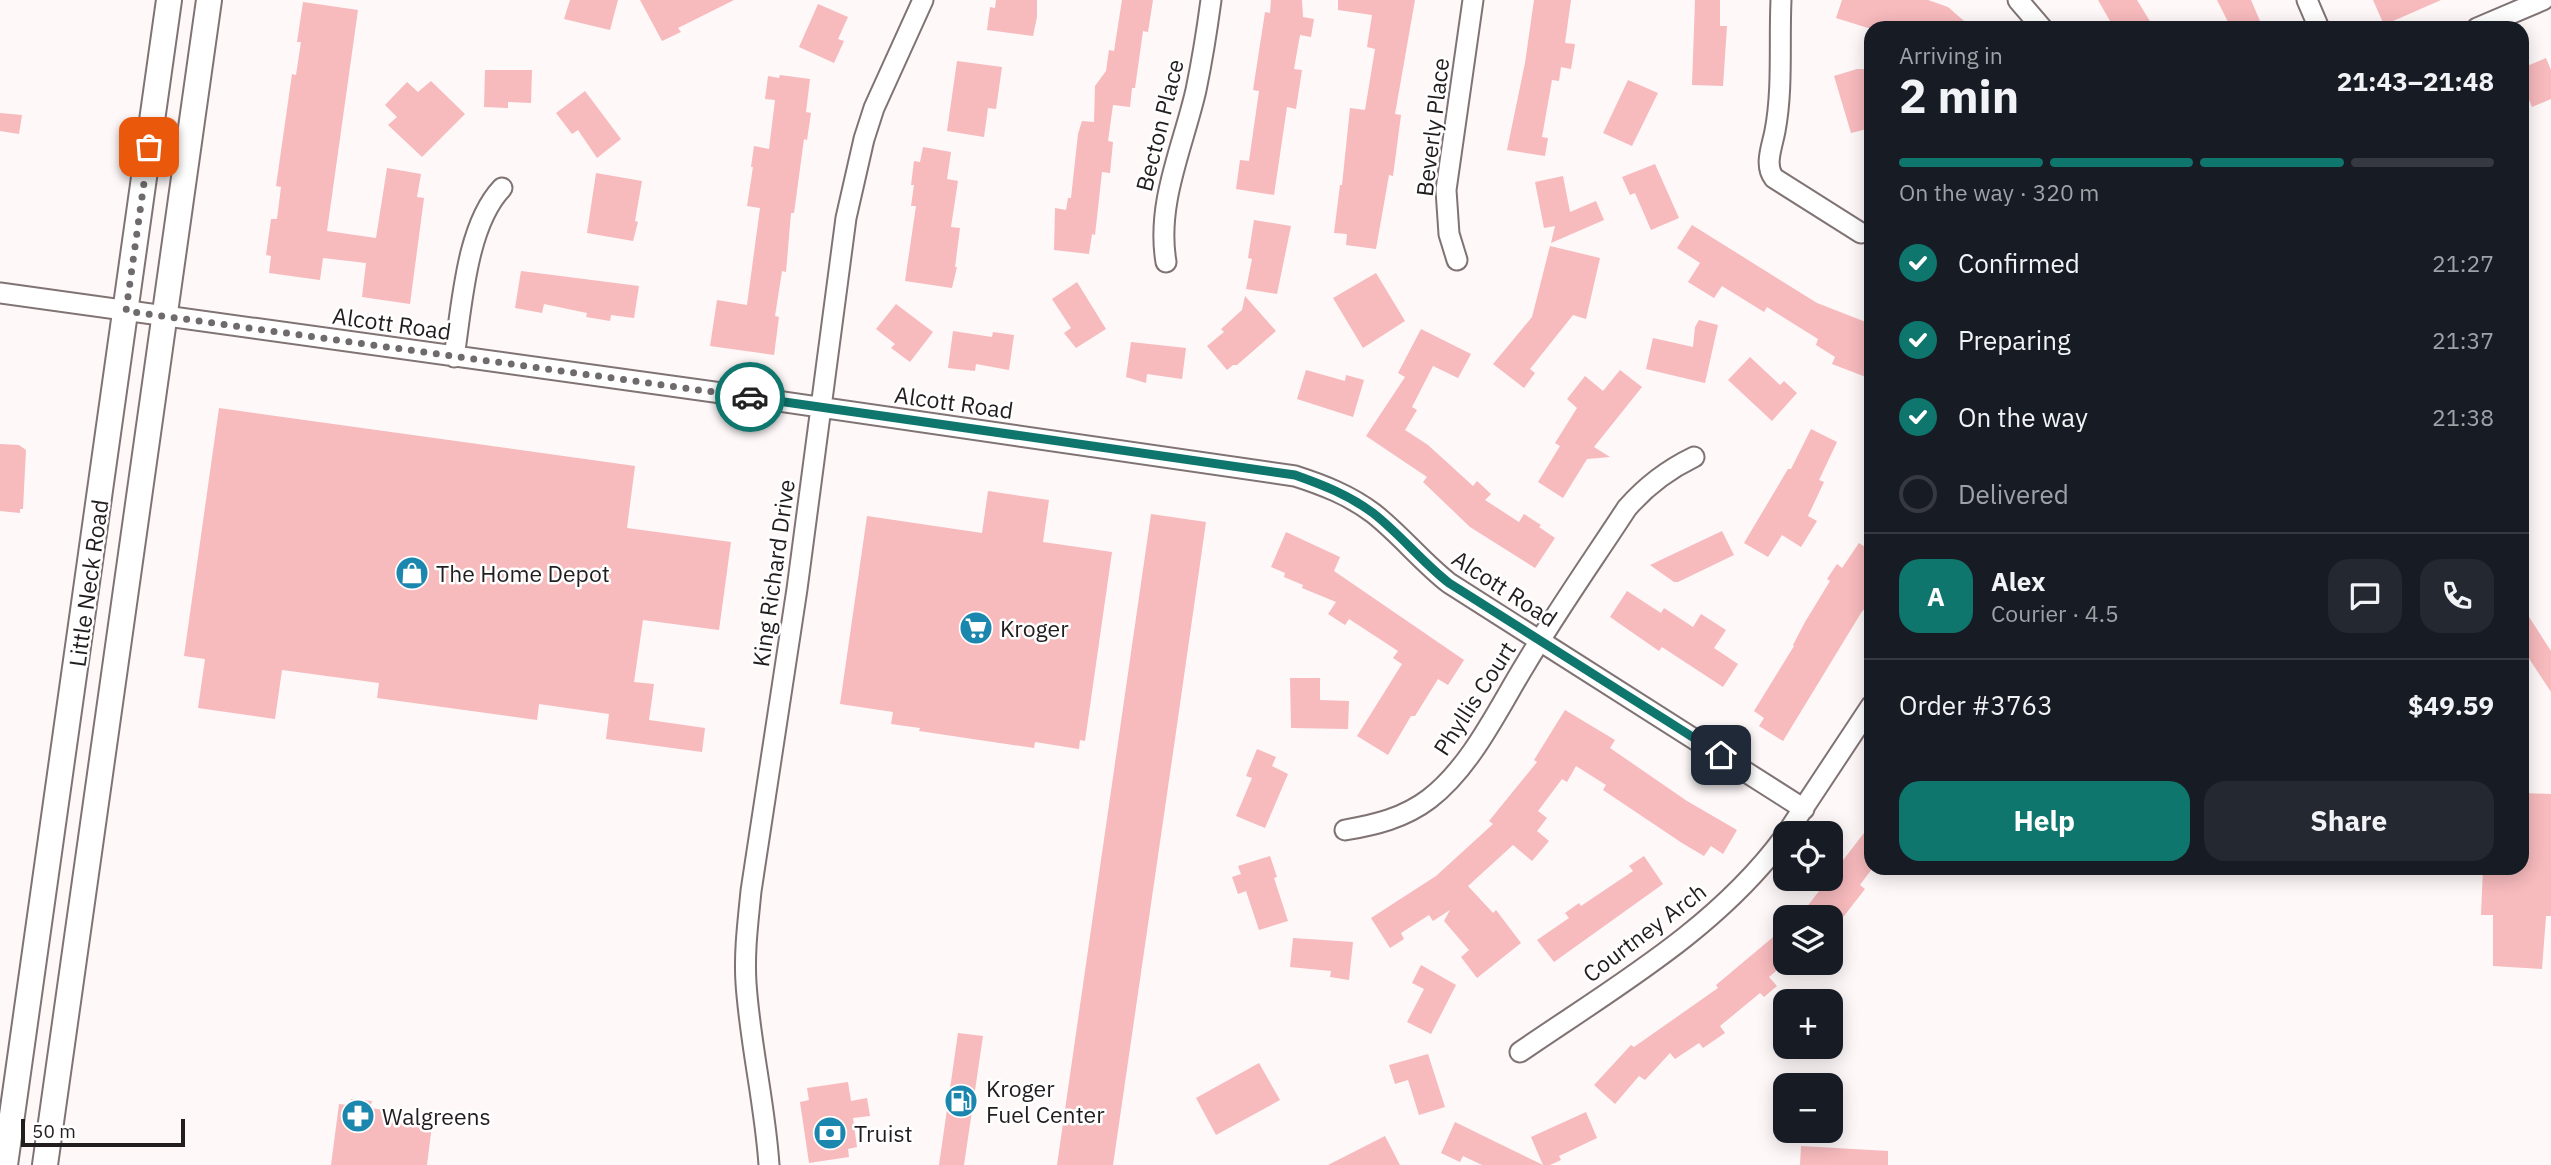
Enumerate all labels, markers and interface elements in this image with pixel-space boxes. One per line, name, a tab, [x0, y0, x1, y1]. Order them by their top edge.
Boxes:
text: Arriving in	[1899, 40, 2003, 70]
street label: Becton Place	[1128, 56, 1190, 194]
street label: Beverly Place	[1409, 56, 1455, 198]
text: 21:43–21:48	[2337, 64, 2494, 98]
text: 2 min	[1899, 66, 2019, 126]
pin	[119, 117, 179, 177]
icon: bag	[130, 128, 168, 166]
text: On the way · 320 m	[1899, 177, 2099, 207]
icon: check	[1899, 244, 1937, 282]
text: Confirmed	[1958, 246, 2080, 280]
text: 21:27	[2432, 248, 2494, 278]
street label: Alcott Road	[331, 300, 453, 346]
icon: check	[1899, 321, 1937, 359]
text: Preparing	[1958, 323, 2071, 357]
text: 21:37	[2432, 325, 2494, 355]
courier	[715, 362, 785, 432]
icon: car	[731, 378, 769, 416]
street label: Alcott Road	[893, 379, 1015, 425]
icon: check	[1899, 398, 1937, 436]
text: On the way	[1958, 400, 2088, 434]
text: 21:38	[2432, 402, 2494, 432]
street label: King Richard Drive	[745, 477, 801, 669]
text: Delivered	[1958, 477, 2069, 511]
street label: Little Neck Road	[61, 498, 115, 668]
street label: Alcott Road	[1447, 543, 1563, 633]
shop icon: The Home Depot	[393, 554, 431, 592]
place label: The Home Depot	[436, 558, 610, 588]
button: chat	[2328, 559, 2402, 633]
button: phone	[2420, 559, 2494, 633]
text: Alex	[1991, 564, 2045, 598]
text: A	[1927, 579, 1945, 613]
text: Courier · 4.5	[1991, 598, 2119, 628]
supermarket icon: Kroger	[957, 609, 995, 647]
place label: Kroger	[1000, 613, 1069, 643]
street label: Phyllis Court	[1426, 635, 1522, 761]
text: Order #3763	[1899, 688, 2053, 722]
text: $49.59	[2408, 688, 2494, 722]
pin	[1691, 725, 1751, 785]
icon: home	[1702, 736, 1740, 774]
button: Help	[1899, 781, 2190, 861]
button: Share	[2204, 781, 2494, 861]
map controls	[1773, 821, 1843, 1143]
button: locate	[1773, 821, 1843, 891]
street label: Courtney Arch	[1576, 876, 1712, 988]
button: layers	[1773, 905, 1843, 975]
button: +	[1773, 989, 1843, 1059]
place label: Kroger Fuel Center	[986, 1073, 1105, 1129]
button: −	[1773, 1073, 1843, 1143]
fuel station icon: Kroger Fuel Center	[942, 1082, 980, 1120]
pharmacy icon: Walgreens	[339, 1097, 377, 1135]
place label: Walgreens	[382, 1101, 491, 1131]
bank icon: Truist	[811, 1114, 849, 1152]
scale bar	[21, 1116, 186, 1148]
place label: Truist	[854, 1118, 913, 1148]
text: 50 m	[32, 1119, 76, 1143]

